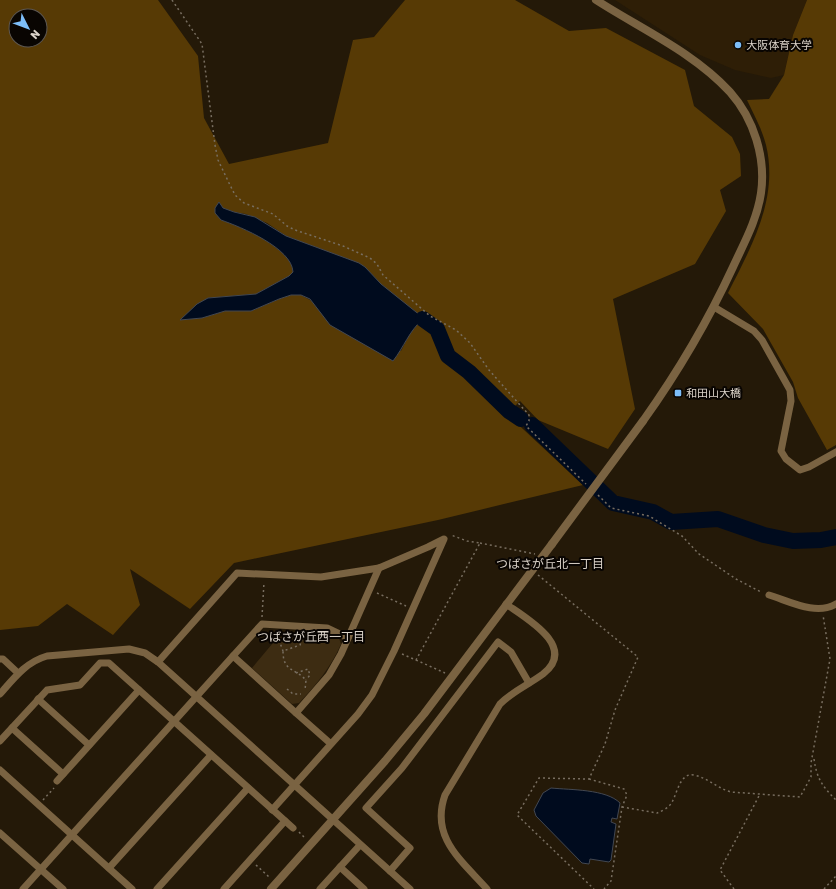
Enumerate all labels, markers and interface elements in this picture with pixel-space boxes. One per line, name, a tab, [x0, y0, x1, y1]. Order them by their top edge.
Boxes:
north arrow	[8, 8, 48, 48]
text: N	[28, 27, 43, 42]
place label: 大阪体育大学	[746, 39, 812, 52]
marker: 大阪体育大学	[733, 40, 743, 50]
place label: 和田山大橋	[686, 387, 741, 400]
marker: 和田山大橋	[673, 388, 683, 398]
district label: つばさが丘北一丁目	[496, 557, 604, 571]
district label: つばさが丘西一丁目	[257, 630, 365, 644]

